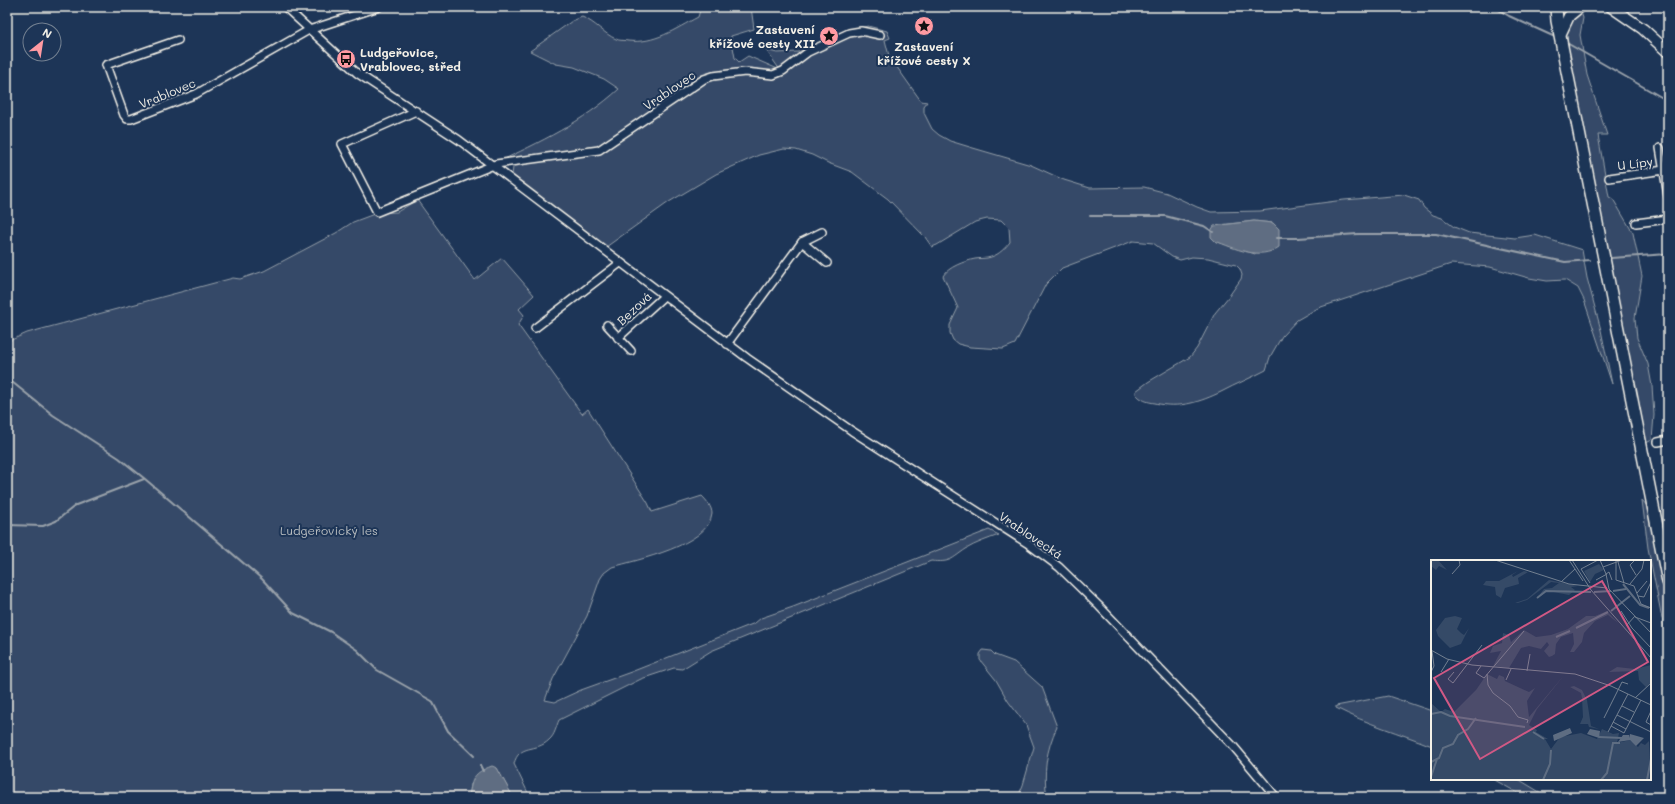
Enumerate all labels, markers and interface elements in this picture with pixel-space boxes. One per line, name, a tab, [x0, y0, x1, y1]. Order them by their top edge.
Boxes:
place icon: Zastavení křížové cesty X	[913, 15, 935, 37]
place label: Zastavení křížové cesty XII	[709, 21, 815, 51]
north arrow	[22, 22, 62, 62]
text: N	[40, 24, 55, 41]
place icon: Zastavení křížové cesty XII	[818, 25, 840, 47]
place label: Zastavení křížové cesty X	[877, 38, 971, 68]
place label: Ludgeřovice, Vrablovec, střed	[360, 44, 461, 74]
bus stop icon: Ludgeřovice, Vrablovec, střed	[335, 48, 357, 70]
street label: Vrablovec	[640, 67, 698, 113]
street label: Vrablovec	[136, 74, 198, 112]
street label: U Lípy	[1616, 153, 1654, 173]
street label: Bezová	[613, 288, 655, 328]
street label: Vrablovecká	[996, 508, 1066, 562]
park label: Ludgeřovický les	[280, 522, 378, 538]
inset map	[1431, 560, 1651, 780]

